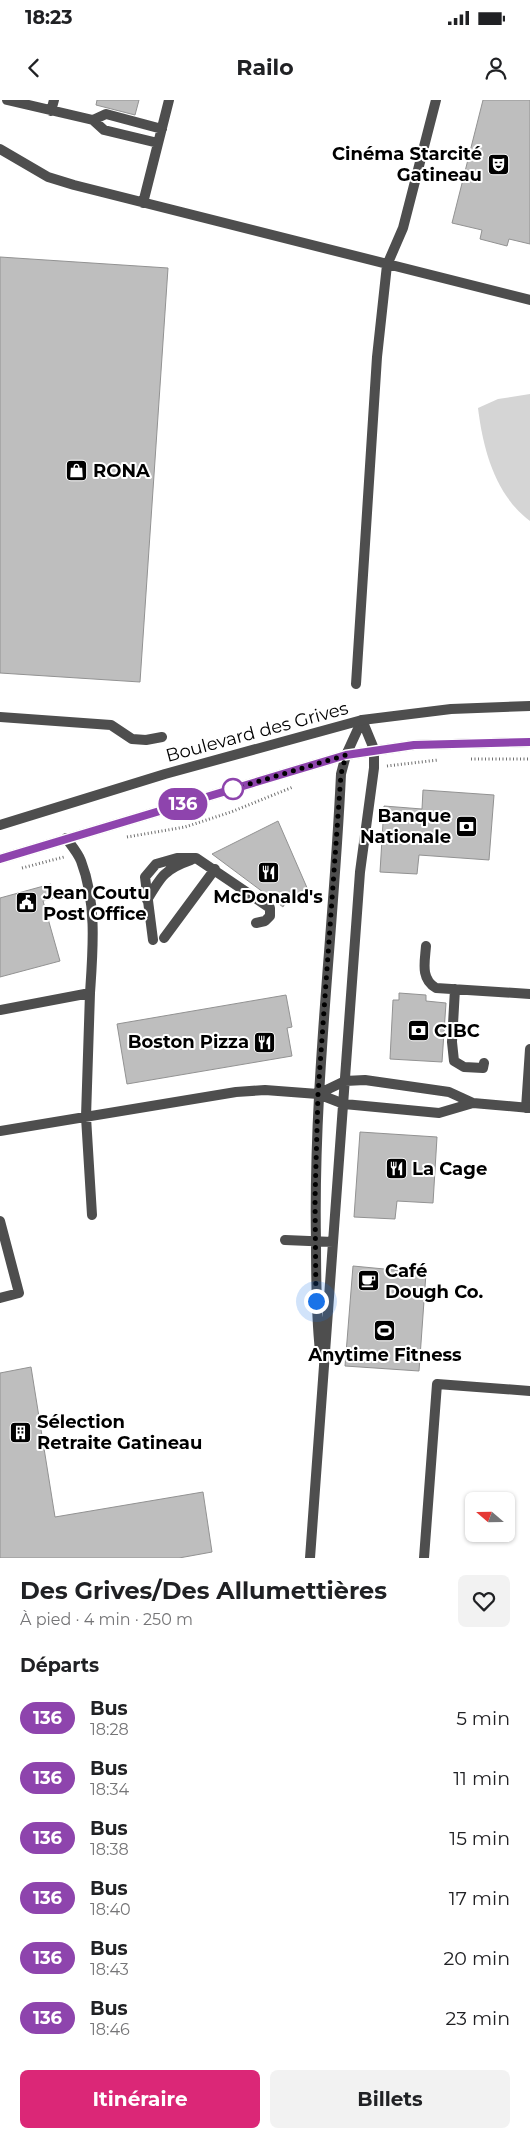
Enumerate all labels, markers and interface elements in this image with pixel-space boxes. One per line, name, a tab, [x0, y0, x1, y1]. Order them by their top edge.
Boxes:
text: 18:23	[25, 6, 72, 29]
icon: back	[20, 54, 48, 82]
text: Railo	[236, 54, 294, 81]
icon: person	[482, 54, 510, 82]
place label: Cinéma Starcité Gatineau	[332, 143, 482, 186]
theatre icon: Cinéma Starcité Gatineau	[486, 152, 510, 176]
shop icon: RONA	[65, 459, 89, 483]
place label: RONA	[93, 460, 150, 482]
street label: Boulevard des Grives	[163, 697, 351, 767]
unlabelled marker	[222, 778, 244, 800]
line badge: 136	[154, 788, 212, 820]
text: 136	[168, 793, 198, 815]
place label: Banque Nationale	[360, 805, 451, 848]
bank icon: Banque Nationale	[455, 814, 479, 838]
restaurant icon: McDonald's	[256, 860, 280, 884]
place label: Jean Coutu Post Office	[42, 882, 150, 925]
place label: McDonald's	[213, 886, 323, 908]
public building icon: Jean Coutu Post Office	[15, 891, 39, 915]
bank icon: CIBC	[406, 1019, 430, 1043]
place label: CIBC	[434, 1020, 480, 1042]
restaurant icon: Boston Pizza	[253, 1030, 277, 1054]
place label: Boston Pizza	[128, 1031, 249, 1053]
restaurant icon: La Cage	[384, 1157, 408, 1181]
place label: La Cage	[412, 1158, 487, 1180]
place label: Café Dough Co.	[385, 1260, 484, 1303]
cafe icon: Café Dough Co.	[357, 1269, 381, 1293]
your location	[304, 1289, 329, 1314]
sports icon: Anytime Fitness	[373, 1318, 397, 1342]
place label: Anytime Fitness	[307, 1344, 462, 1366]
place label: Sélection Retraite Gatineau	[37, 1411, 202, 1454]
building icon: Sélection Retraite Gatineau	[9, 1420, 33, 1444]
north arrow	[465, 1492, 515, 1542]
map controls	[465, 1492, 515, 1542]
button: heart	[458, 1575, 510, 1627]
text: Des Grives/Des Allumettières	[20, 1576, 387, 1605]
text: À pied · 4 min · 250 m	[20, 1610, 193, 1629]
text: Départs	[20, 1654, 99, 1677]
text: Bus	[90, 1697, 128, 1720]
text: 136	[33, 1707, 62, 1729]
text: 5 min	[456, 1707, 510, 1730]
text: 18:28	[90, 1720, 129, 1739]
text: Bus	[90, 1757, 128, 1780]
text: 136	[33, 1767, 62, 1789]
text: 11 min	[453, 1767, 510, 1790]
text: 18:34	[90, 1780, 129, 1799]
text: Bus	[90, 1817, 128, 1840]
text: 136	[33, 1827, 62, 1849]
text: 15 min	[449, 1827, 510, 1850]
text: 18:38	[90, 1840, 129, 1859]
text: Bus	[90, 1877, 128, 1900]
text: 136	[33, 1887, 62, 1909]
text: 17 min	[449, 1887, 510, 1910]
text: 18:40	[90, 1900, 131, 1919]
text: Bus	[90, 1937, 128, 1960]
text: 136	[33, 1947, 62, 1969]
text: 20 min	[444, 1947, 510, 1970]
text: 18:43	[90, 1960, 129, 1979]
text: Bus	[90, 1997, 128, 2020]
text: 136	[33, 2007, 62, 2029]
text: 23 min	[445, 2007, 510, 2030]
text: 18:46	[90, 2020, 130, 2039]
button: Itinéraire	[20, 2070, 260, 2128]
button: Billets	[270, 2070, 510, 2128]

